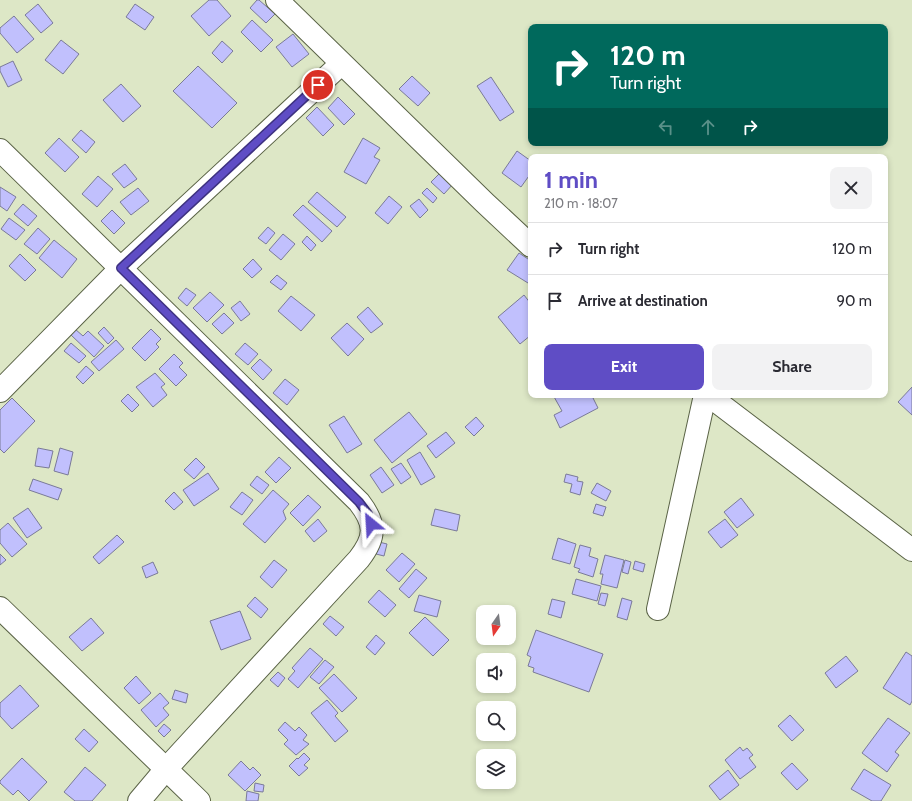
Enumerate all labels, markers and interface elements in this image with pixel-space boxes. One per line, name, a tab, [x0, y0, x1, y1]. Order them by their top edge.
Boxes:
text: 120 m	[610, 38, 686, 72]
icon: right	[544, 40, 596, 92]
pin	[301, 68, 335, 102]
text: Turn right	[610, 72, 681, 94]
icon: arrive	[307, 74, 329, 96]
icon: left	[655, 116, 677, 138]
icon: ahead	[697, 116, 719, 138]
icon: right	[739, 116, 761, 138]
text: 1 min	[544, 165, 598, 194]
button: close	[830, 167, 872, 209]
text: 210 m · 18:07	[544, 195, 618, 211]
icon: right	[544, 238, 566, 260]
text: Turn right	[578, 240, 639, 258]
text: 120 m	[832, 240, 872, 258]
icon: arrive	[544, 290, 566, 312]
text: Arrive at destination	[578, 292, 708, 310]
text: 90 m	[836, 292, 872, 310]
button: Exit	[544, 344, 704, 390]
button: Share	[712, 344, 872, 390]
position arrow	[350, 503, 392, 545]
north arrow	[476, 605, 516, 645]
map controls	[476, 605, 516, 789]
button: sound	[476, 653, 516, 693]
button: search	[476, 701, 516, 741]
button: layers	[476, 749, 516, 789]

